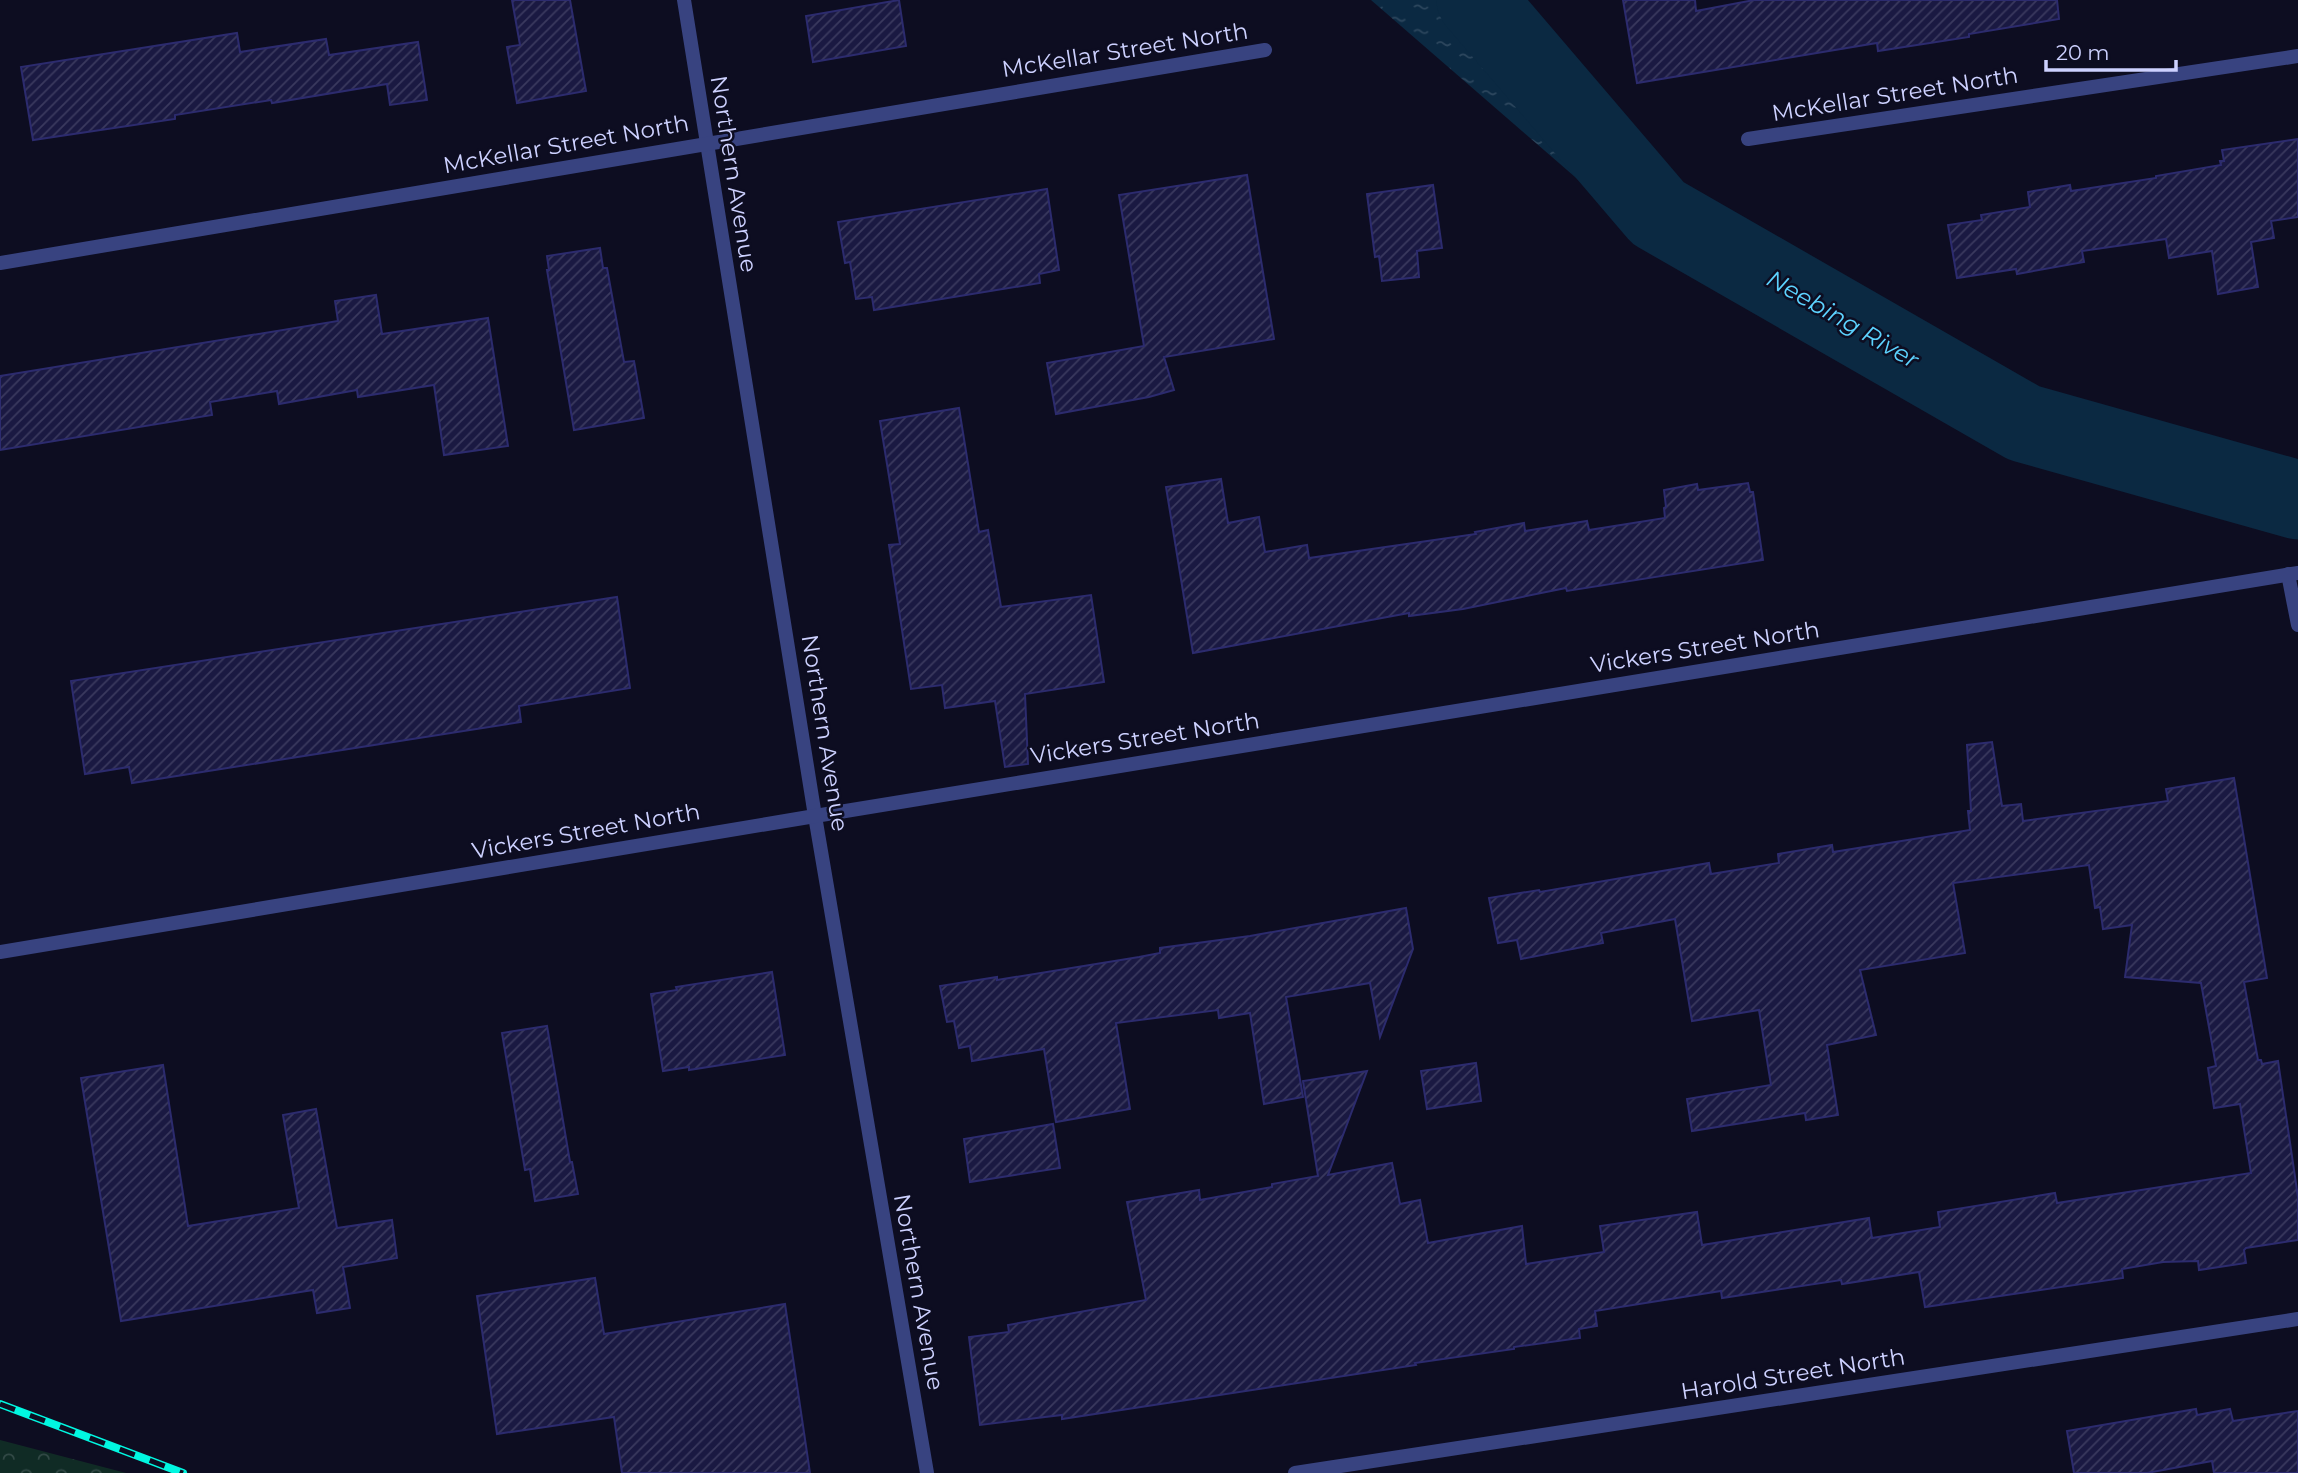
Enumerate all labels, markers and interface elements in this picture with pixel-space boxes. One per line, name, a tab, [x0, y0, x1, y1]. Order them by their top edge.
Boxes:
street label: McKellar Street North	[1000, 17, 1250, 83]
scale bar	[2046, 28, 2176, 72]
text: 20 m	[2056, 40, 2110, 65]
street label: McKellar Street North	[1770, 61, 2020, 127]
street label: Northern Avenue	[705, 74, 763, 274]
street label: McKellar Street North	[441, 109, 691, 179]
water label: Neebing River	[1762, 264, 1925, 375]
street label: Vickers Street North	[1589, 615, 1821, 679]
street label: Northern Avenue	[796, 633, 854, 833]
street label: Vickers Street North	[1029, 706, 1261, 770]
street label: Vickers Street North	[470, 797, 702, 865]
street label: Northern Avenue	[888, 1192, 950, 1392]
street label: Harold Street North	[1679, 1342, 1907, 1406]

